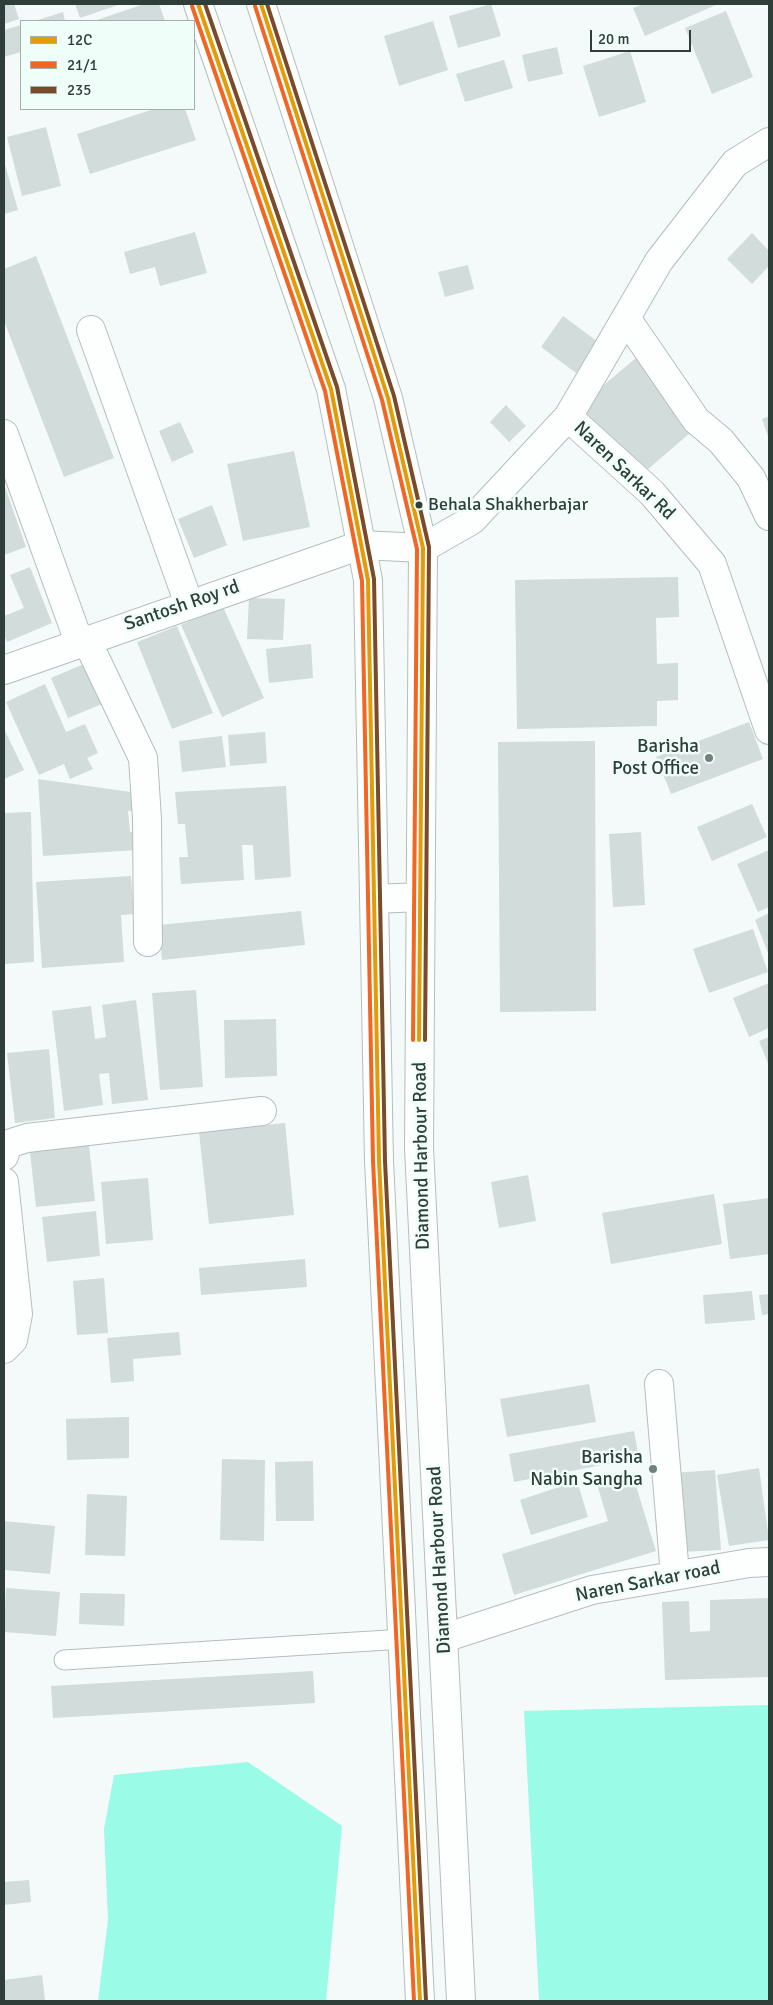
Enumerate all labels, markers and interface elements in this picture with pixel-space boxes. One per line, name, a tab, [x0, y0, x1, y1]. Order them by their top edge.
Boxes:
legend	[20, 20, 195, 110]
scale bar	[593, 20, 694, 52]
text: 20 m	[598, 30, 629, 48]
text: 12C	[67, 31, 92, 49]
text: 21/1	[67, 56, 98, 74]
text: 235	[67, 81, 91, 99]
street label: Naren Sarkar Rd	[569, 417, 679, 525]
place label: Behala Shakherbajar	[428, 494, 588, 516]
marker: Behala Shakherbajar	[414, 500, 424, 510]
street label: Santosh Roy rd	[121, 576, 243, 636]
place label: Barisha Post Office	[612, 736, 699, 780]
marker: Barisha Post Office	[703, 752, 715, 764]
street label: Diamond Harbour Road	[409, 1062, 435, 1250]
place label: Barisha Nabin Sangha	[530, 1447, 643, 1491]
marker: Barisha Nabin Sangha	[647, 1463, 659, 1475]
street label: Diamond Harbour Road	[424, 1465, 456, 1655]
street label: Naren Sarkar road	[574, 1557, 722, 1607]

